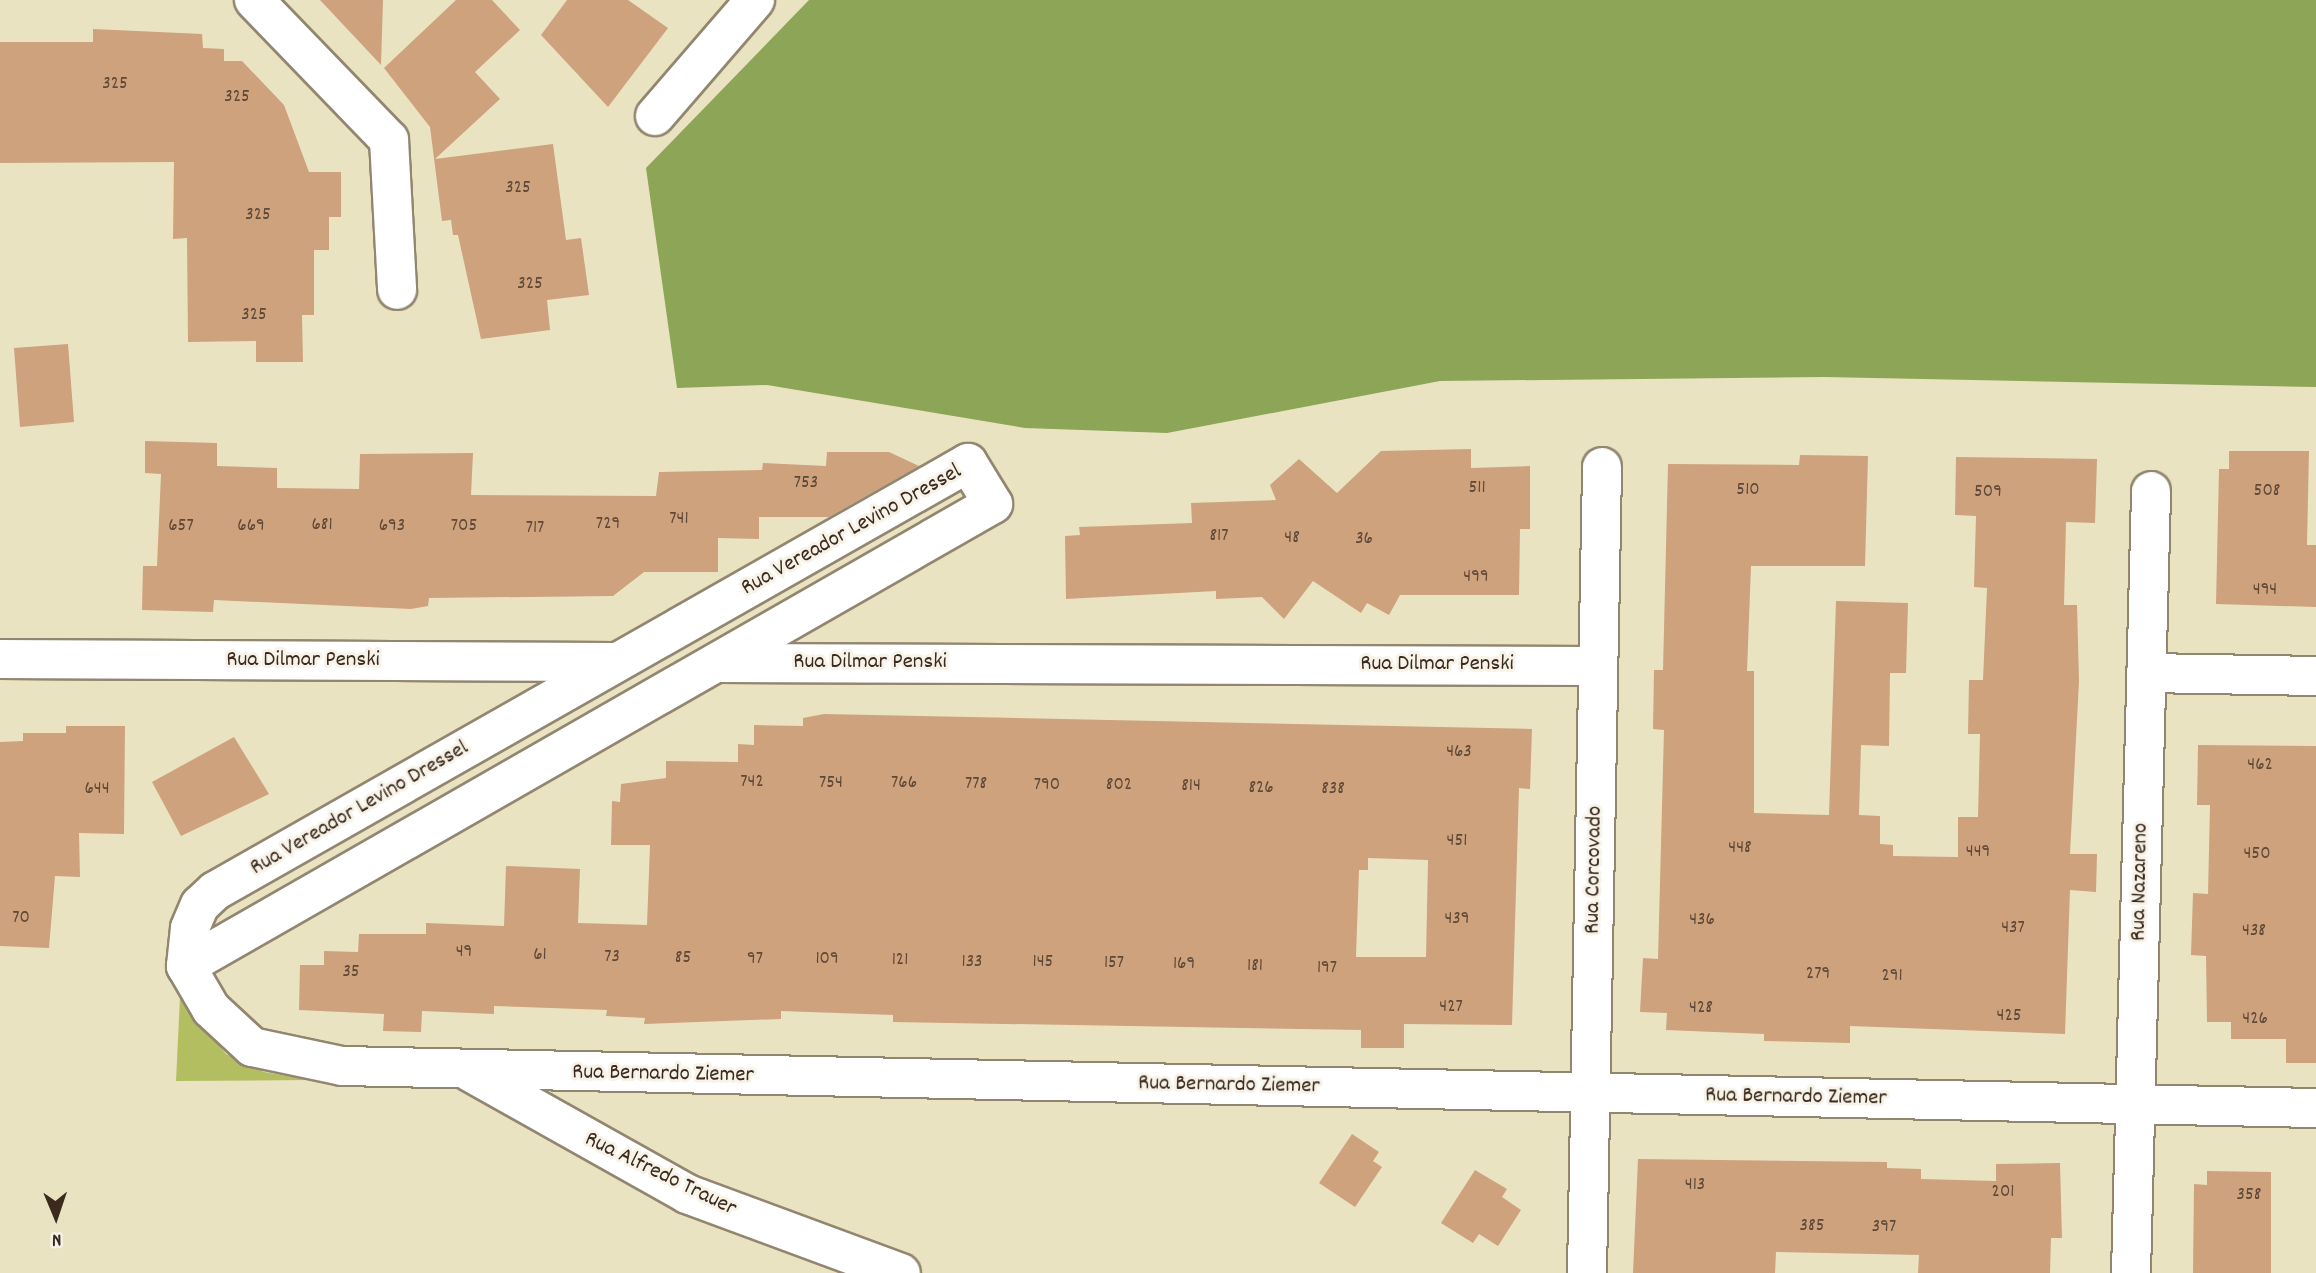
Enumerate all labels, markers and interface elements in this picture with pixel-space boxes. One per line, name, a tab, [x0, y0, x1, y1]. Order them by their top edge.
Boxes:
house number: 325	[102, 74, 128, 96]
house number: 325	[224, 87, 250, 109]
house number: 325	[505, 178, 531, 200]
house number: 325	[245, 205, 271, 227]
house number: 325	[517, 274, 543, 296]
house number: 325	[241, 305, 267, 327]
street label: Rua Vereador Levino Dressel	[737, 459, 967, 603]
house number: 753	[794, 473, 818, 495]
house number: 511	[1468, 478, 1486, 500]
house number: 510	[1736, 480, 1760, 502]
house number: 508	[2254, 481, 2280, 503]
house number: 509	[1974, 482, 2002, 504]
house number: 741	[669, 509, 689, 531]
house number: 729	[596, 514, 620, 536]
house number: 681	[311, 515, 333, 537]
house number: 657	[168, 516, 194, 538]
house number: 669	[237, 516, 265, 538]
house number: 693	[379, 516, 405, 538]
house number: 705	[451, 516, 477, 538]
house number: 717	[526, 518, 544, 540]
house number: 817	[1209, 526, 1229, 548]
house number: 48	[1284, 528, 1300, 550]
house number: 36	[1355, 529, 1373, 551]
house number: 499	[1463, 567, 1489, 589]
house number: 494	[2253, 580, 2277, 602]
street label: Rua Dilmar Penski	[226, 647, 380, 675]
street label: Rua Dilmar Penski	[793, 649, 947, 677]
street label: Rua Dilmar Penski	[1360, 651, 1514, 679]
street label: Rua Vereador Levino Dressel	[246, 735, 474, 883]
house number: 463	[1446, 742, 1472, 764]
house number: 462	[2247, 755, 2273, 777]
house number: 742	[740, 772, 764, 794]
house number: 754	[819, 773, 843, 795]
house number: 766	[891, 773, 917, 795]
house number: 778	[965, 774, 987, 796]
house number: 790	[1034, 775, 1060, 797]
house number: 802	[1106, 775, 1132, 797]
house number: 814	[1181, 776, 1201, 798]
house number: 826	[1248, 778, 1274, 800]
house number: 644	[84, 779, 110, 801]
house number: 838	[1321, 779, 1345, 801]
street label: Rua Corcovado	[1580, 806, 1610, 934]
street label: Rua Nazareno	[2126, 823, 2156, 941]
house number: 451	[1447, 831, 1467, 853]
house number: 448	[1728, 838, 1752, 860]
house number: 449	[1966, 842, 1990, 864]
house number: 450	[2243, 844, 2271, 866]
house number: 70	[12, 908, 30, 930]
house number: 439	[1444, 909, 1470, 931]
house number: 436	[1689, 910, 1715, 932]
house number: 437	[2001, 918, 2025, 940]
house number: 438	[2242, 921, 2266, 943]
house number: 49	[456, 942, 472, 964]
house number: 61	[533, 945, 547, 967]
house number: 73	[604, 947, 620, 969]
house number: 85	[675, 948, 691, 970]
house number: 97	[747, 949, 763, 971]
house number: 109	[815, 949, 839, 971]
house number: 121	[892, 950, 908, 972]
house number: 133	[961, 952, 983, 974]
house number: 145	[1033, 952, 1053, 974]
house number: 157	[1104, 953, 1124, 975]
house number: 169	[1173, 954, 1195, 976]
house number: 181	[1247, 956, 1263, 978]
house number: 197	[1317, 958, 1337, 980]
house number: 35	[342, 962, 360, 984]
house number: 279	[1806, 964, 1830, 986]
house number: 291	[1881, 966, 1903, 988]
house number: 427	[1439, 997, 1463, 1019]
house number: 428	[1689, 998, 1713, 1020]
house number: 425	[1997, 1006, 2021, 1028]
house number: 426	[2242, 1009, 2268, 1031]
street label: Rua Bernardo Ziemer	[572, 1060, 754, 1090]
street label: Rua Bernardo Ziemer	[1138, 1071, 1320, 1101]
street label: Rua Bernardo Ziemer	[1705, 1083, 1887, 1113]
street label: Rua Alfredo Trauer	[580, 1126, 740, 1224]
house number: 413	[1685, 1175, 1705, 1197]
north arrow	[21, 1182, 91, 1252]
house number: 201	[1992, 1182, 2014, 1204]
house number: 358	[2237, 1185, 2261, 1207]
house number: 385	[1800, 1216, 1824, 1238]
house number: 397	[1872, 1217, 1896, 1239]
text: N	[52, 1225, 62, 1252]

